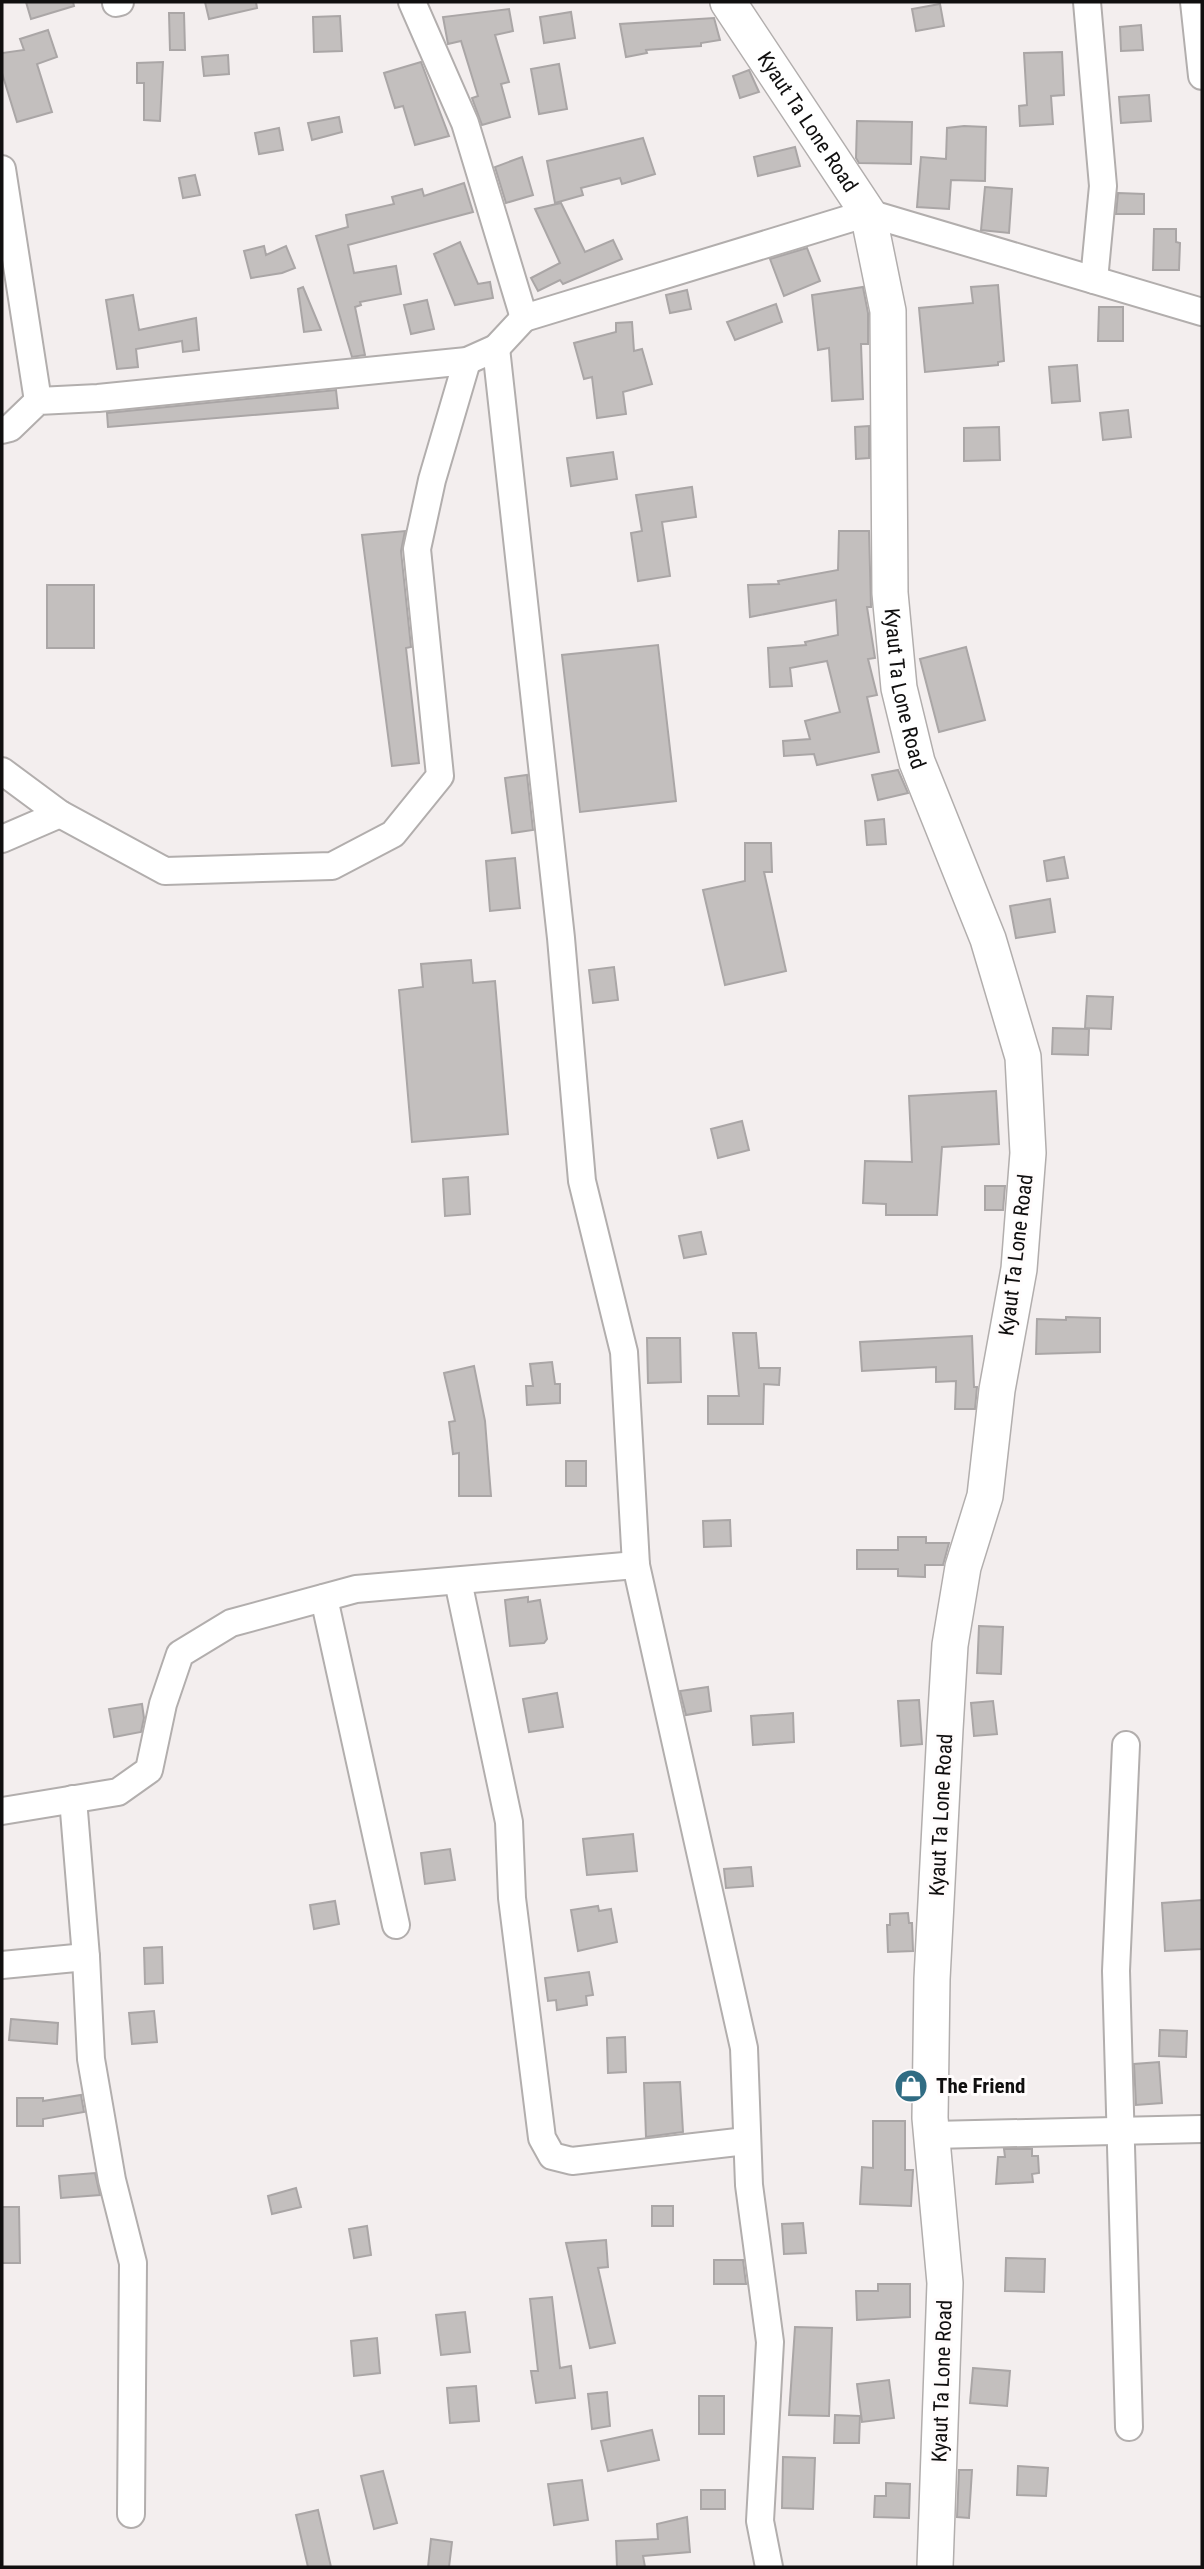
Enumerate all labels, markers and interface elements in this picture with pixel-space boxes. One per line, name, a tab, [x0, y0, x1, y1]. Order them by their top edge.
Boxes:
street label: Kyaut Ta Lone Road	[753, 48, 863, 196]
street label: Kyaut Ta Lone Road	[880, 607, 931, 773]
street label: Kyaut Ta Lone Road	[994, 1173, 1038, 1337]
street label: Kyaut Ta Lone Road	[925, 1733, 957, 1897]
shop icon: The Friend	[892, 2067, 930, 2105]
place label: The Friend	[936, 2074, 1025, 2098]
street label: Kyaut Ta Lone Road	[927, 2299, 957, 2463]

